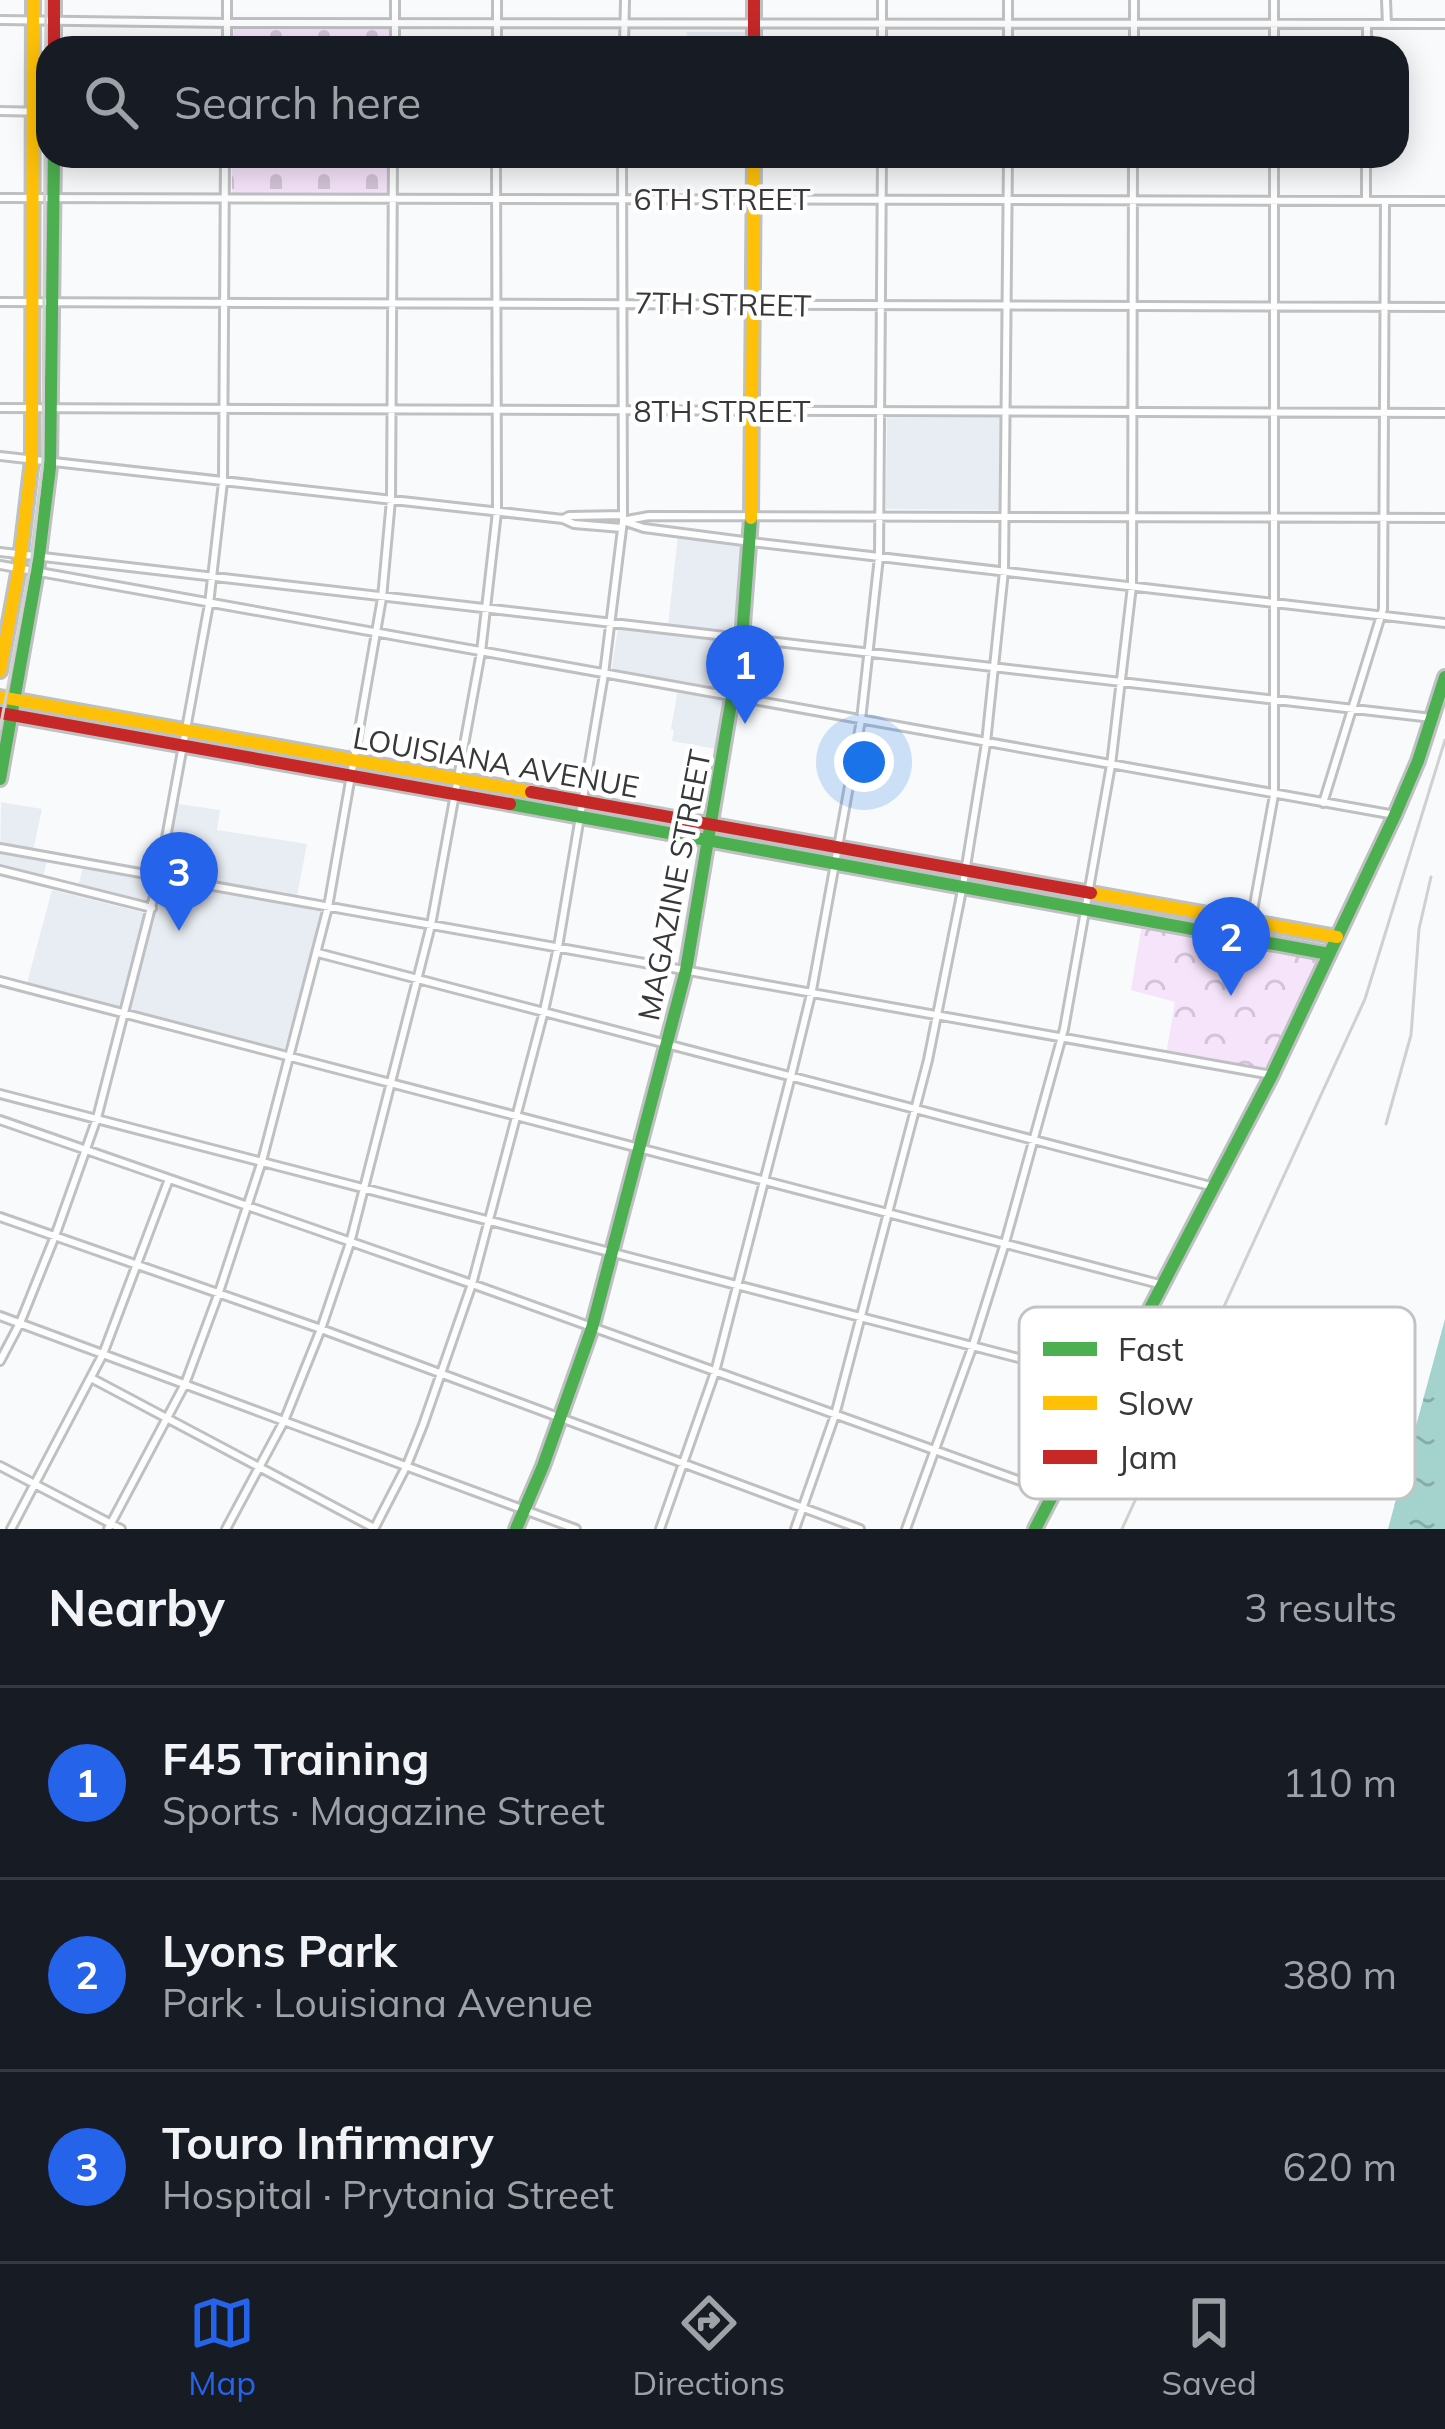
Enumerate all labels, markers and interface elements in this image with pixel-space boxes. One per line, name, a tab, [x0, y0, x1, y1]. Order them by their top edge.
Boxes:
search box	[36, 36, 1409, 168]
icon: search	[78, 69, 144, 135]
text: Search here	[174, 74, 421, 130]
street label: 6TH STREET	[633, 180, 811, 218]
street label: 7TH STREET	[634, 283, 812, 325]
street label: 8TH STREET	[633, 392, 811, 430]
pin: 1	[706, 625, 784, 724]
street label: LOUISIANA AVENUE	[350, 718, 642, 806]
your location	[834, 732, 894, 792]
street label: MAGAZINE STREET	[629, 747, 719, 1023]
pin: 3	[140, 832, 218, 931]
pin: 2	[1192, 897, 1270, 996]
legend	[1019, 1307, 1415, 1499]
text: Fast	[1118, 1328, 1183, 1369]
text: Slow	[1118, 1382, 1194, 1423]
text: Jam	[1118, 1436, 1178, 1477]
text: Nearby	[48, 1575, 225, 1639]
text: 3 results	[1244, 1583, 1397, 1632]
text: F45 Training	[162, 1730, 430, 1786]
text: 1	[75, 1758, 99, 1807]
text: 110 m	[1282, 1758, 1397, 1807]
text: Sports · Magazine Street	[162, 1786, 605, 1835]
text: Lyons Park	[162, 1922, 397, 1978]
text: 2	[75, 1950, 99, 1999]
text: 380 m	[1282, 1950, 1397, 1999]
text: Park · Louisiana Avenue	[162, 1978, 593, 2027]
text: Touro Infirmary	[162, 2114, 494, 2170]
text: 3	[75, 2142, 99, 2191]
text: 620 m	[1282, 2142, 1397, 2191]
text: Hospital · Prytania Street	[162, 2170, 614, 2219]
tab: Map	[188, 2290, 256, 2403]
tab: Directions	[633, 2290, 785, 2403]
tab: Saved	[1162, 2290, 1257, 2403]

